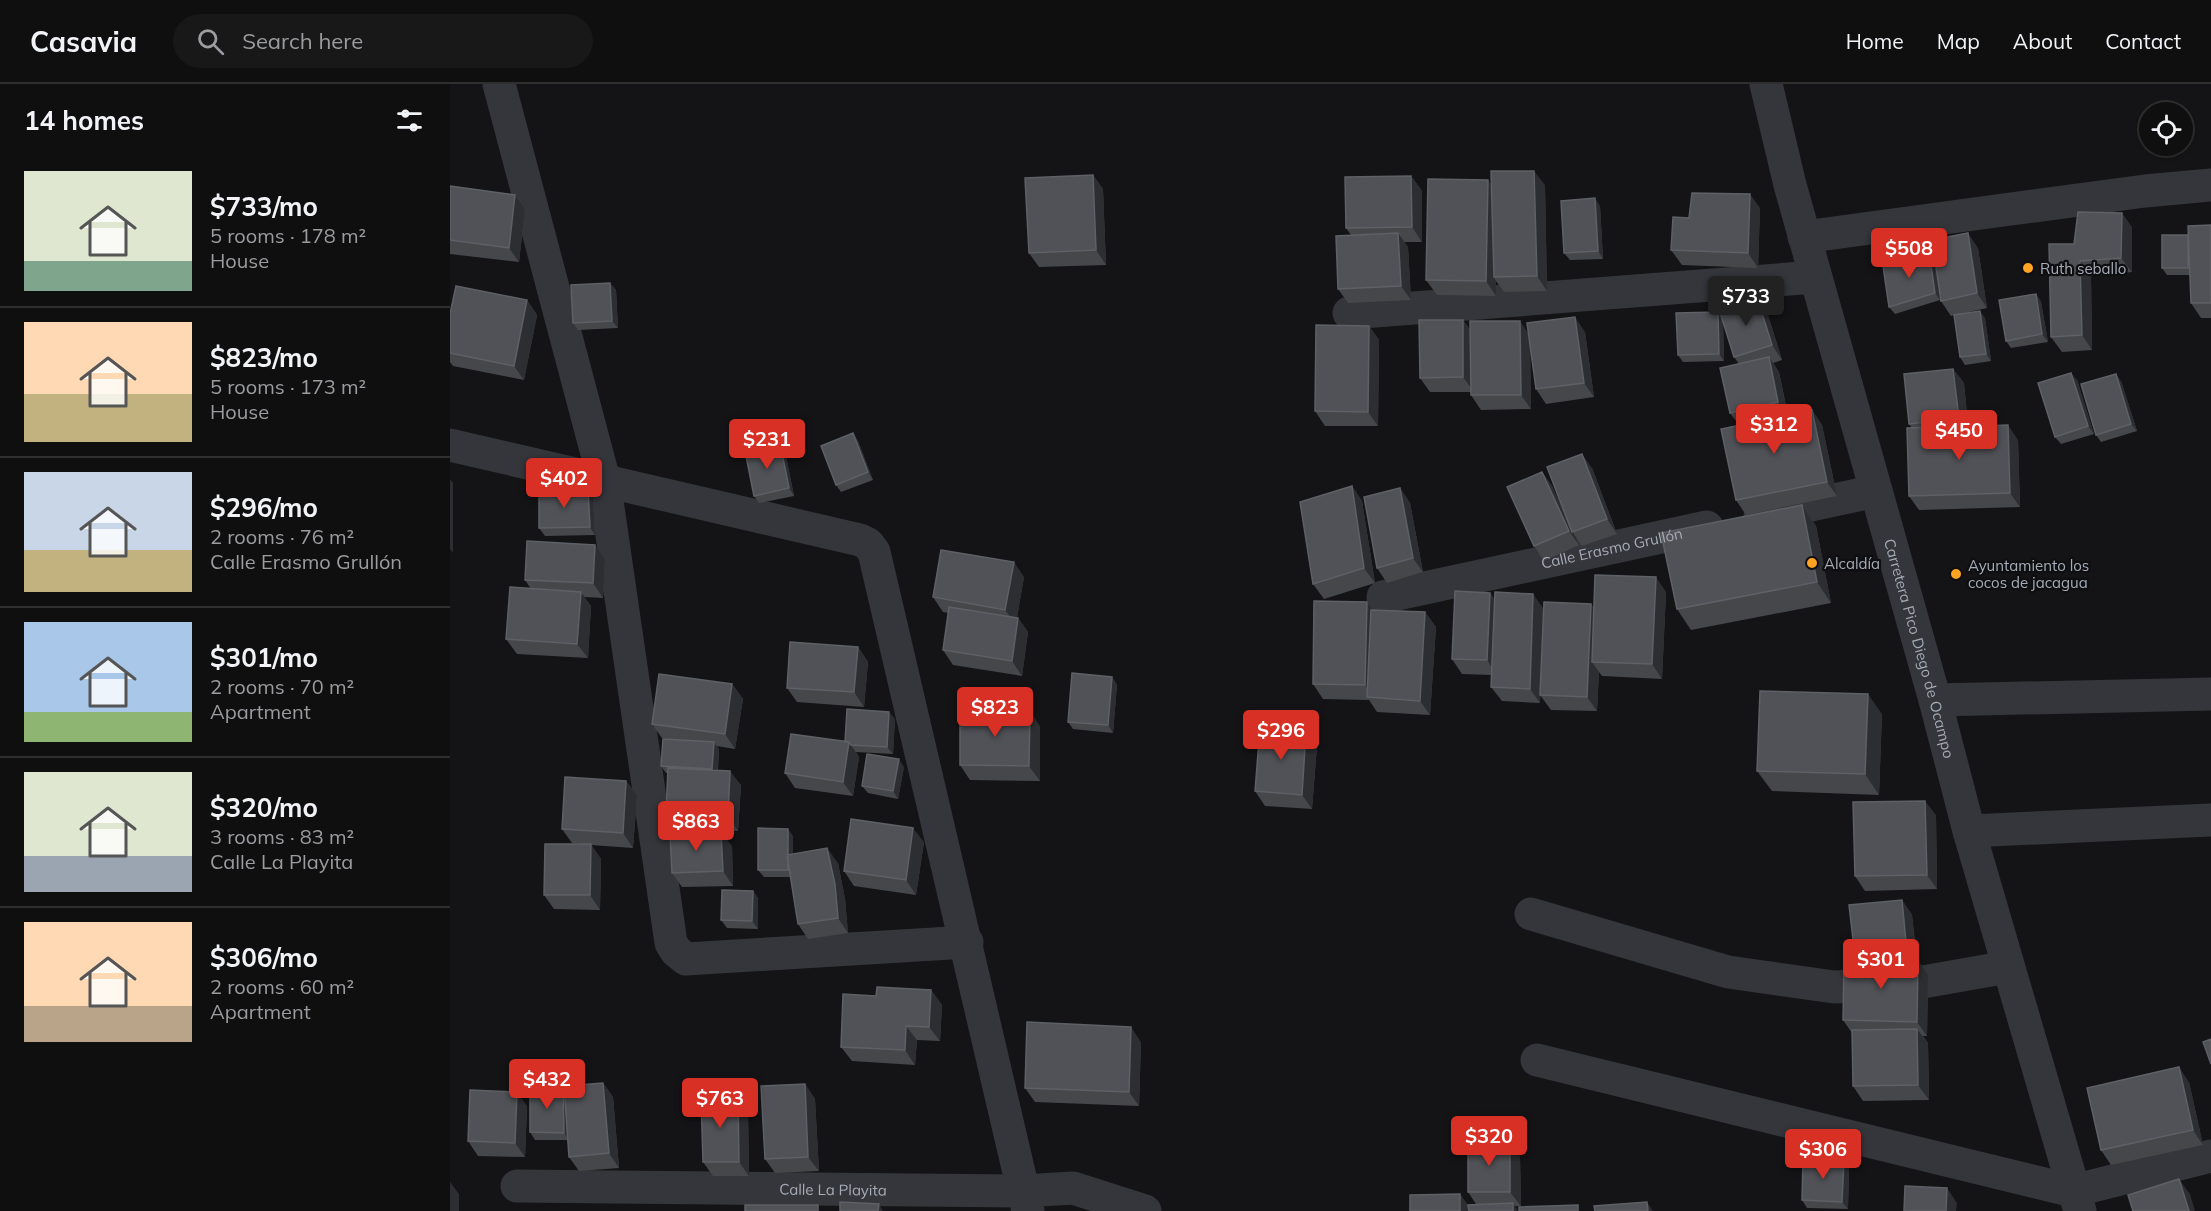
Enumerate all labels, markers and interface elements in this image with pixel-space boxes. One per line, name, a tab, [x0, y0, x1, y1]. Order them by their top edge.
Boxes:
search box	[173, 14, 593, 68]
text: Casavia	[30, 24, 137, 59]
icon: search	[194, 25, 227, 58]
text: Search here	[242, 27, 363, 55]
text: Home	[1846, 28, 1904, 54]
text: Map	[1937, 28, 1980, 54]
text: About	[2013, 28, 2072, 54]
text: Contact	[2105, 28, 2181, 54]
map controls	[2139, 102, 2193, 156]
button: locate	[2139, 102, 2193, 156]
text: 14 homes	[24, 104, 144, 137]
icon: filters	[393, 104, 426, 137]
text: $733/mo	[210, 190, 318, 223]
icon: home	[72, 195, 144, 267]
text: 5 rooms · 178 m²	[210, 223, 366, 248]
pin: $508	[1873, 228, 1945, 279]
text: $508	[1885, 235, 1933, 260]
text: House	[210, 248, 269, 273]
place label: Ruth seballo	[2040, 259, 2126, 278]
marker: Ruth seballo	[2021, 261, 2035, 275]
pin: $733	[1710, 276, 1782, 327]
text: $733	[1722, 283, 1770, 308]
text: $823/mo	[210, 341, 318, 374]
icon: home	[72, 346, 144, 418]
text: 5 rooms · 173 m²	[210, 374, 366, 399]
text: House	[210, 399, 269, 424]
pin: $312	[1738, 404, 1810, 455]
pin: $450	[1923, 410, 1995, 461]
text: $312	[1750, 411, 1798, 436]
text: $450	[1935, 417, 1983, 442]
pin: $231	[731, 419, 803, 470]
text: $231	[743, 426, 791, 451]
pin: $402	[528, 458, 600, 509]
text: $402	[540, 465, 588, 490]
text: $296/mo	[210, 491, 318, 524]
icon: home	[72, 496, 144, 568]
street label: Calle Erasmo Grullón	[1539, 523, 1684, 572]
text: 2 rooms · 76 m²	[210, 524, 354, 549]
street label: Carretera Pico Diego de Ocampo	[1880, 536, 1959, 760]
text: Calle Erasmo Grullón	[210, 549, 402, 574]
place label: Alcaldía	[1824, 554, 1880, 573]
marker: Alcaldía	[1805, 556, 1819, 570]
place label: Ayuntamiento los cocos de jacagua	[1968, 556, 2089, 592]
marker: Ayuntamiento los cocos de jacagua	[1949, 567, 1963, 581]
text: $301/mo	[210, 641, 318, 674]
icon: home	[72, 646, 144, 718]
text: 2 rooms · 70 m²	[210, 674, 354, 699]
pin: $823	[959, 687, 1031, 738]
text: $823	[971, 694, 1019, 719]
text: Apartment	[210, 699, 311, 724]
pin: $296	[1245, 710, 1317, 761]
text: $296	[1257, 717, 1305, 742]
text: $320/mo	[210, 791, 318, 824]
icon: home	[72, 796, 144, 868]
pin: $863	[660, 801, 732, 852]
text: $863	[672, 808, 720, 833]
text: 3 rooms · 83 m²	[210, 824, 354, 849]
text: Calle La Playita	[210, 849, 353, 874]
pin: $301	[1845, 939, 1917, 990]
text: $306/mo	[210, 941, 318, 974]
icon: home	[72, 946, 144, 1018]
text: $301	[1857, 946, 1905, 971]
text: 2 rooms · 60 m²	[210, 974, 354, 999]
text: Apartment	[210, 999, 311, 1024]
pin: $432	[511, 1059, 583, 1110]
text: $432	[523, 1066, 571, 1091]
pin: $763	[684, 1078, 756, 1129]
text: $763	[696, 1085, 744, 1110]
pin: $320	[1453, 1116, 1525, 1167]
text: $320	[1465, 1123, 1513, 1148]
pin: $306	[1787, 1129, 1859, 1180]
text: $306	[1799, 1136, 1847, 1161]
street label: Calle La Playita	[779, 1179, 887, 1199]

